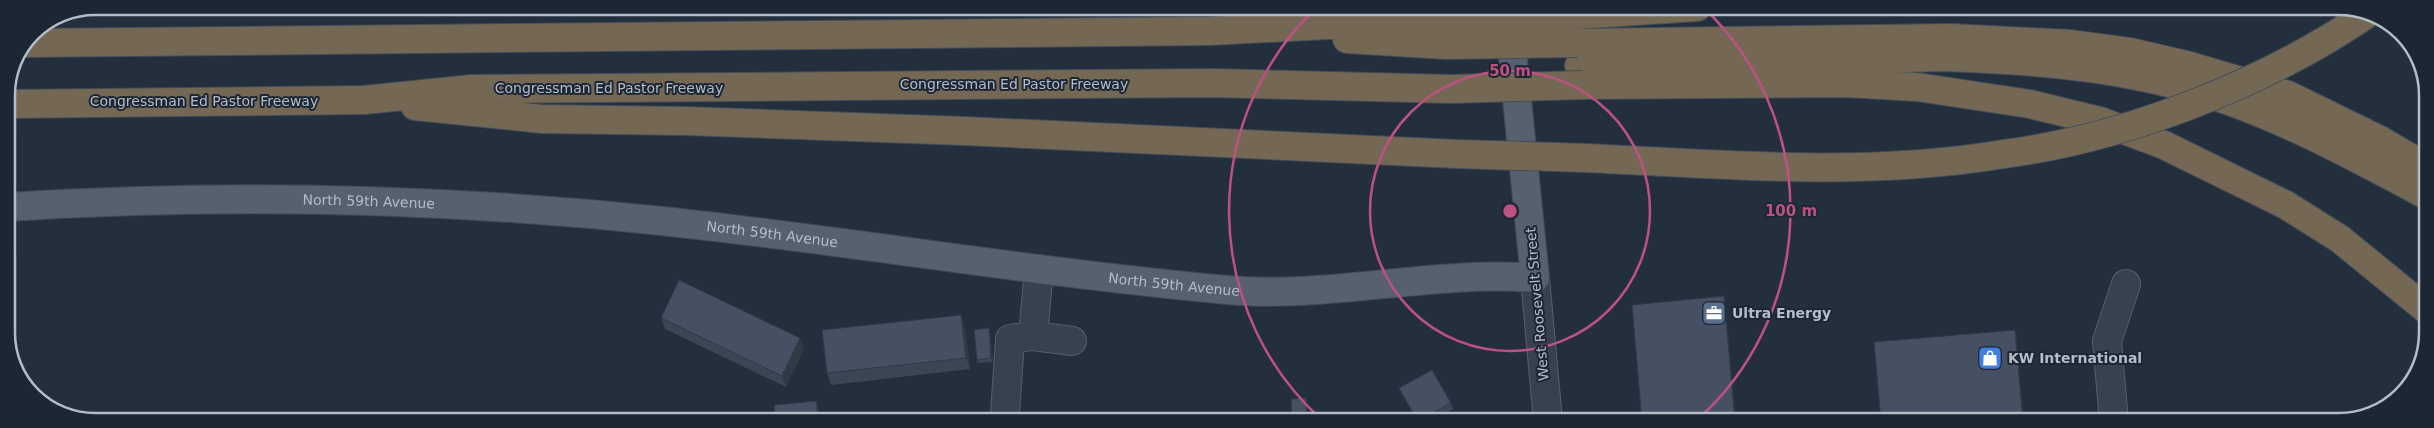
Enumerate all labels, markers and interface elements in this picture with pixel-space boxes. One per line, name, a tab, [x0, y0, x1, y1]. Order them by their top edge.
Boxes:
text: 50 m	[1489, 62, 1531, 80]
street label: Congressman Ed Pastor Freeway	[900, 76, 1128, 92]
street label: Congressman Ed Pastor Freeway	[495, 80, 723, 96]
street label: Congressman Ed Pastor Freeway	[90, 93, 318, 109]
street label: North 59th Avenue	[303, 192, 435, 212]
centre of rings	[1501, 202, 1519, 220]
text: 100 m	[1765, 202, 1817, 220]
street label: North 59th Avenue	[706, 218, 839, 250]
street label: West Roosevelt Street	[1522, 226, 1552, 382]
street label: North 59th Avenue	[1107, 270, 1241, 299]
office icon: Ultra Energy	[1701, 300, 1727, 326]
place label: Ultra Energy	[1732, 305, 1831, 321]
shop icon: KW International	[1977, 345, 2003, 371]
place label: KW International	[2008, 350, 2142, 366]

